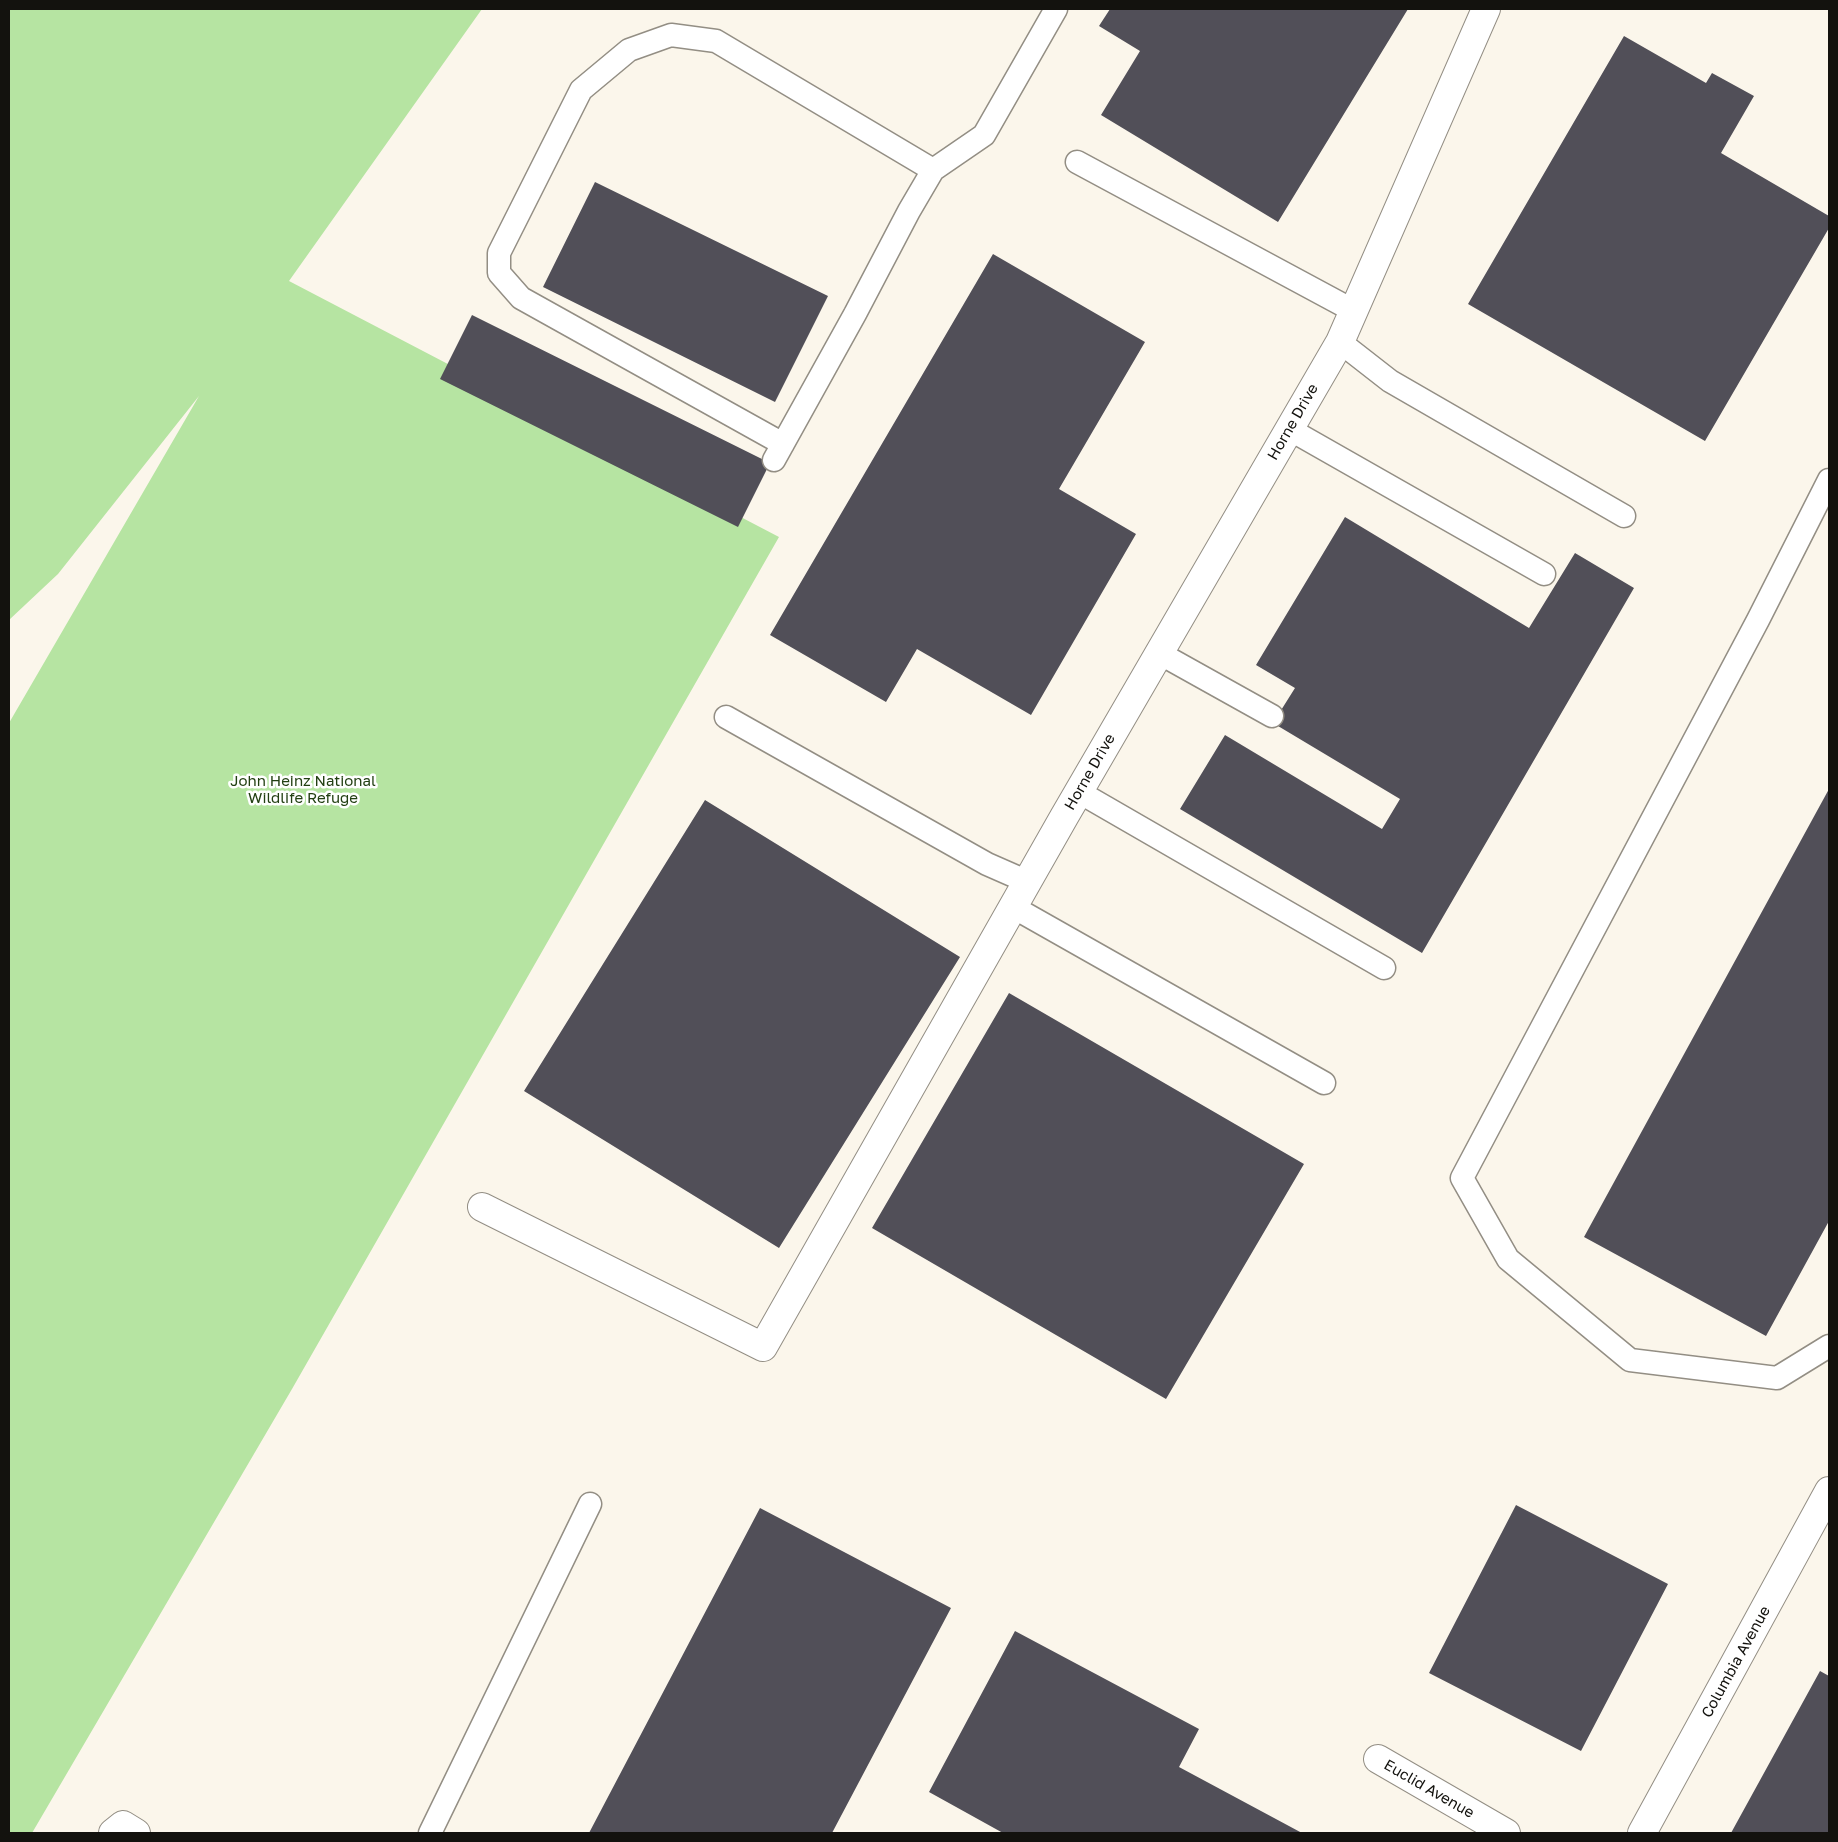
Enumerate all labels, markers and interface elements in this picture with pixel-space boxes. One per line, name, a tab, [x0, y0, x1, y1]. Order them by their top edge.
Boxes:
street label: Horne Drive	[1264, 381, 1322, 463]
street label: Horne Drive	[1061, 731, 1119, 813]
park label: John Heinz National Wildlife Refuge	[230, 772, 376, 807]
street label: Columbia Avenue	[1698, 1603, 1774, 1721]
street label: Euclid Avenue	[1381, 1756, 1477, 1822]

